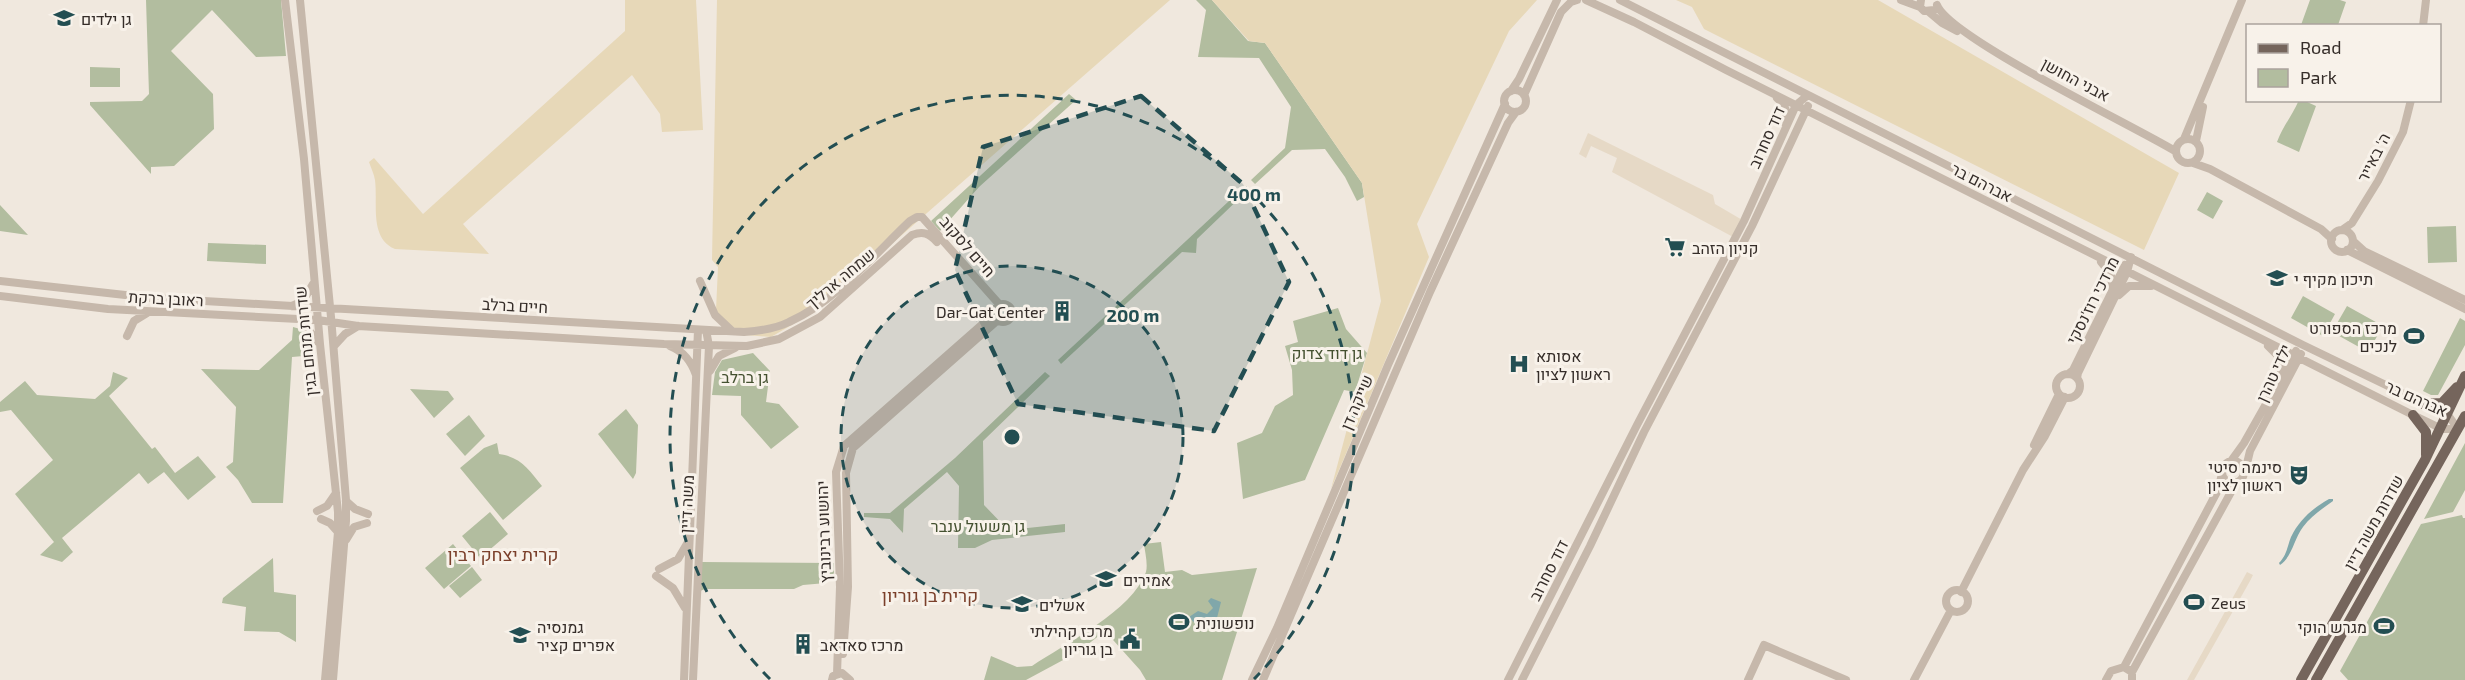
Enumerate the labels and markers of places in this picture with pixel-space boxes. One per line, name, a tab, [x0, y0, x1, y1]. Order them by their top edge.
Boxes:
school or university icon: גן ילדים	[52, 6, 76, 30]
place label: גן ילדים	[81, 9, 132, 28]
supermarket icon: קניון הזהב	[1663, 235, 1687, 259]
place label: קניון הזהב	[1692, 238, 1758, 257]
school or university icon: תיכון מקיף י	[2265, 266, 2289, 290]
place label: תיכון מקיף י	[2294, 269, 2373, 288]
building icon: Dar-Gat Center	[1050, 299, 1074, 323]
place label: Dar-Gat Center	[936, 302, 1046, 321]
place label: מרכז הספורט לנכים	[2309, 318, 2397, 355]
sports icon: מרכז הספורט לנכים	[2402, 324, 2426, 348]
place label: אסותא ראשון לציון	[1536, 346, 1611, 383]
hospital icon: אסותא ראשון לציון	[1507, 352, 1531, 376]
centre of rings	[1002, 427, 1022, 447]
place label: סינמה סיטי ראשון לציון	[2207, 457, 2282, 494]
theatre icon: סינמה סיטי ראשון לציון	[2287, 463, 2311, 487]
school or university icon: אמירים	[1094, 567, 1118, 591]
place label: אמירים	[1123, 570, 1171, 589]
sports icon: Zeus	[2182, 590, 2206, 614]
school or university icon: אשלים	[1010, 592, 1034, 616]
place label: Zeus	[2211, 593, 2246, 612]
place label: אשלים	[1039, 595, 1085, 614]
sports icon: נופשונית	[1167, 610, 1191, 634]
place label: נופשונית	[1196, 613, 1255, 632]
sports icon: מגרש הוקי	[2372, 614, 2396, 638]
place label: גמנסיה אפרים קציר	[537, 617, 615, 654]
place label: מגרש הוקי	[2298, 617, 2367, 636]
place label: מרכז קהילתי בן גוריון	[1030, 621, 1114, 658]
school or university icon: גמנסיה אפרים קציר	[508, 623, 532, 647]
public building icon: מרכז קהילתי בן גוריון	[1118, 627, 1142, 651]
building icon: מרכז סאדאב	[791, 632, 815, 656]
place label: מרכז סאדאב	[820, 635, 903, 654]

